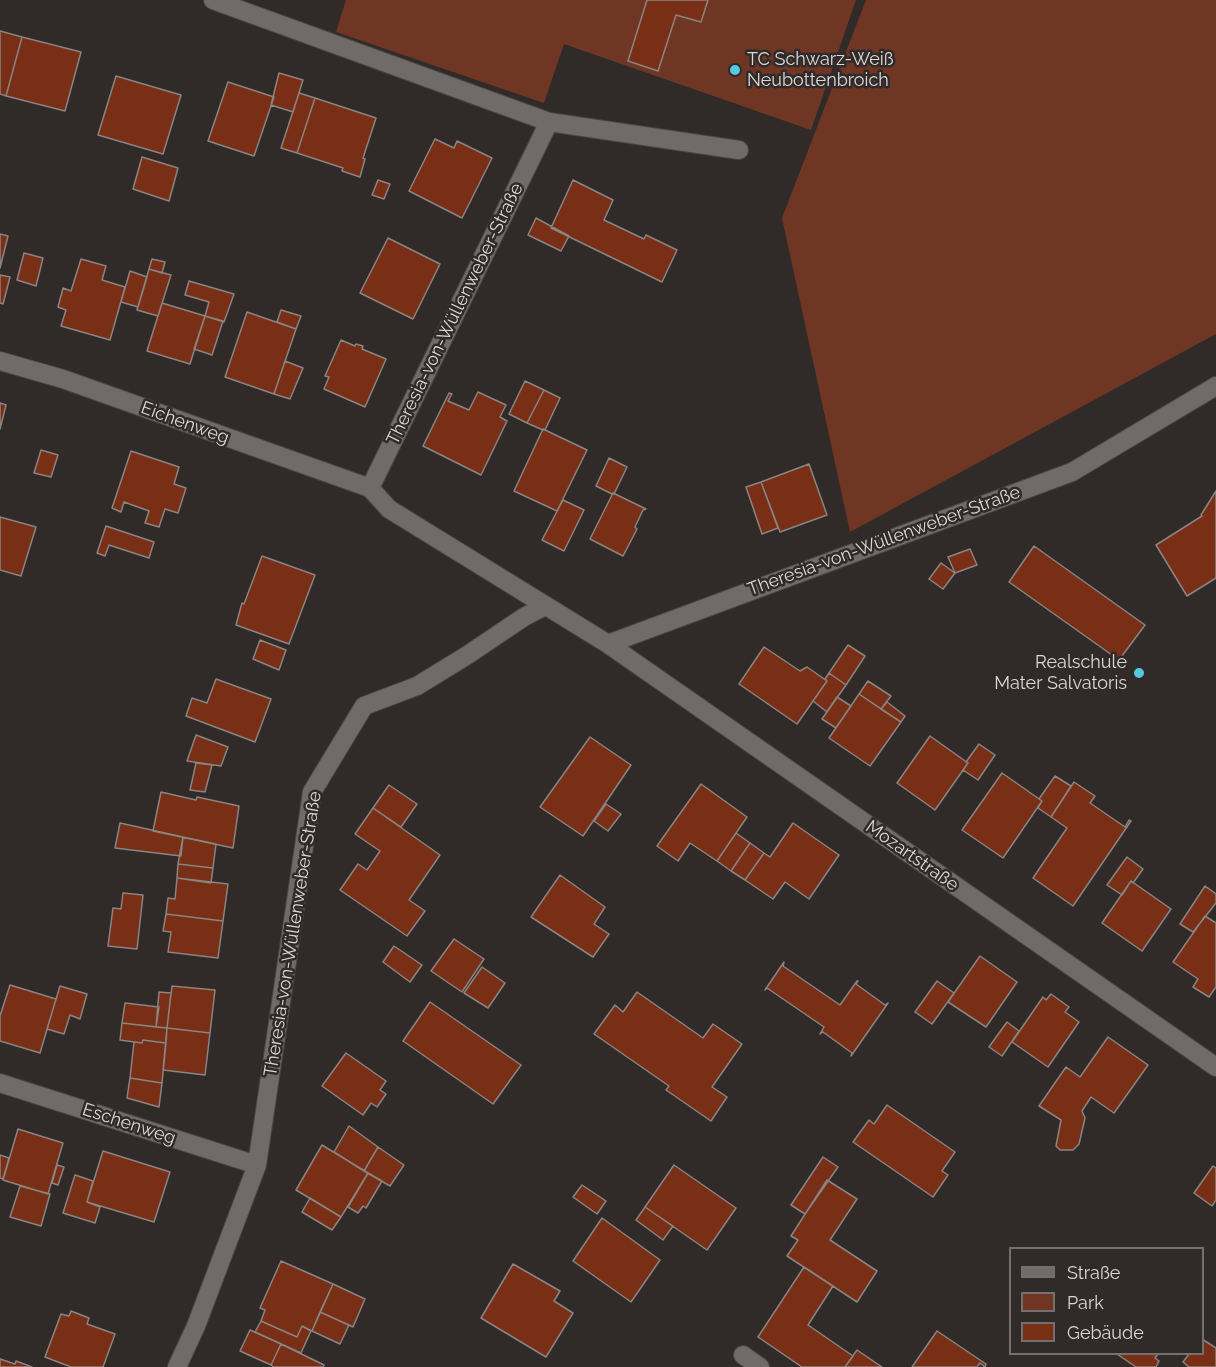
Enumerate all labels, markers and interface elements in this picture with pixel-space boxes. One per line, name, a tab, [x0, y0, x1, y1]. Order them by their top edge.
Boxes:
place label: TC Schwarz-Weiß Neubottenbroich	[747, 49, 894, 92]
marker: TC Schwarz-Weiß Neubottenbroich	[728, 63, 742, 77]
street label: Theresia-von-Wüllenweber-Straße	[382, 180, 528, 448]
street label: Eichenweg	[138, 397, 232, 449]
street label: Theresia-von-Wüllenweber-Straße	[745, 482, 1023, 600]
place label: Realschule Mater Salvatoris	[994, 652, 1127, 694]
marker: Realschule Mater Salvatoris	[1132, 666, 1146, 680]
street label: Theresia-von-Wüllenweber-Straße	[260, 790, 326, 1078]
street label: Mozartstraße	[861, 816, 963, 896]
street label: Eschenweg	[80, 1099, 178, 1149]
legend	[1009, 1247, 1204, 1355]
text: Straße	[1067, 1262, 1120, 1283]
text: Park	[1067, 1292, 1104, 1313]
text: Gebäude	[1067, 1322, 1144, 1343]

